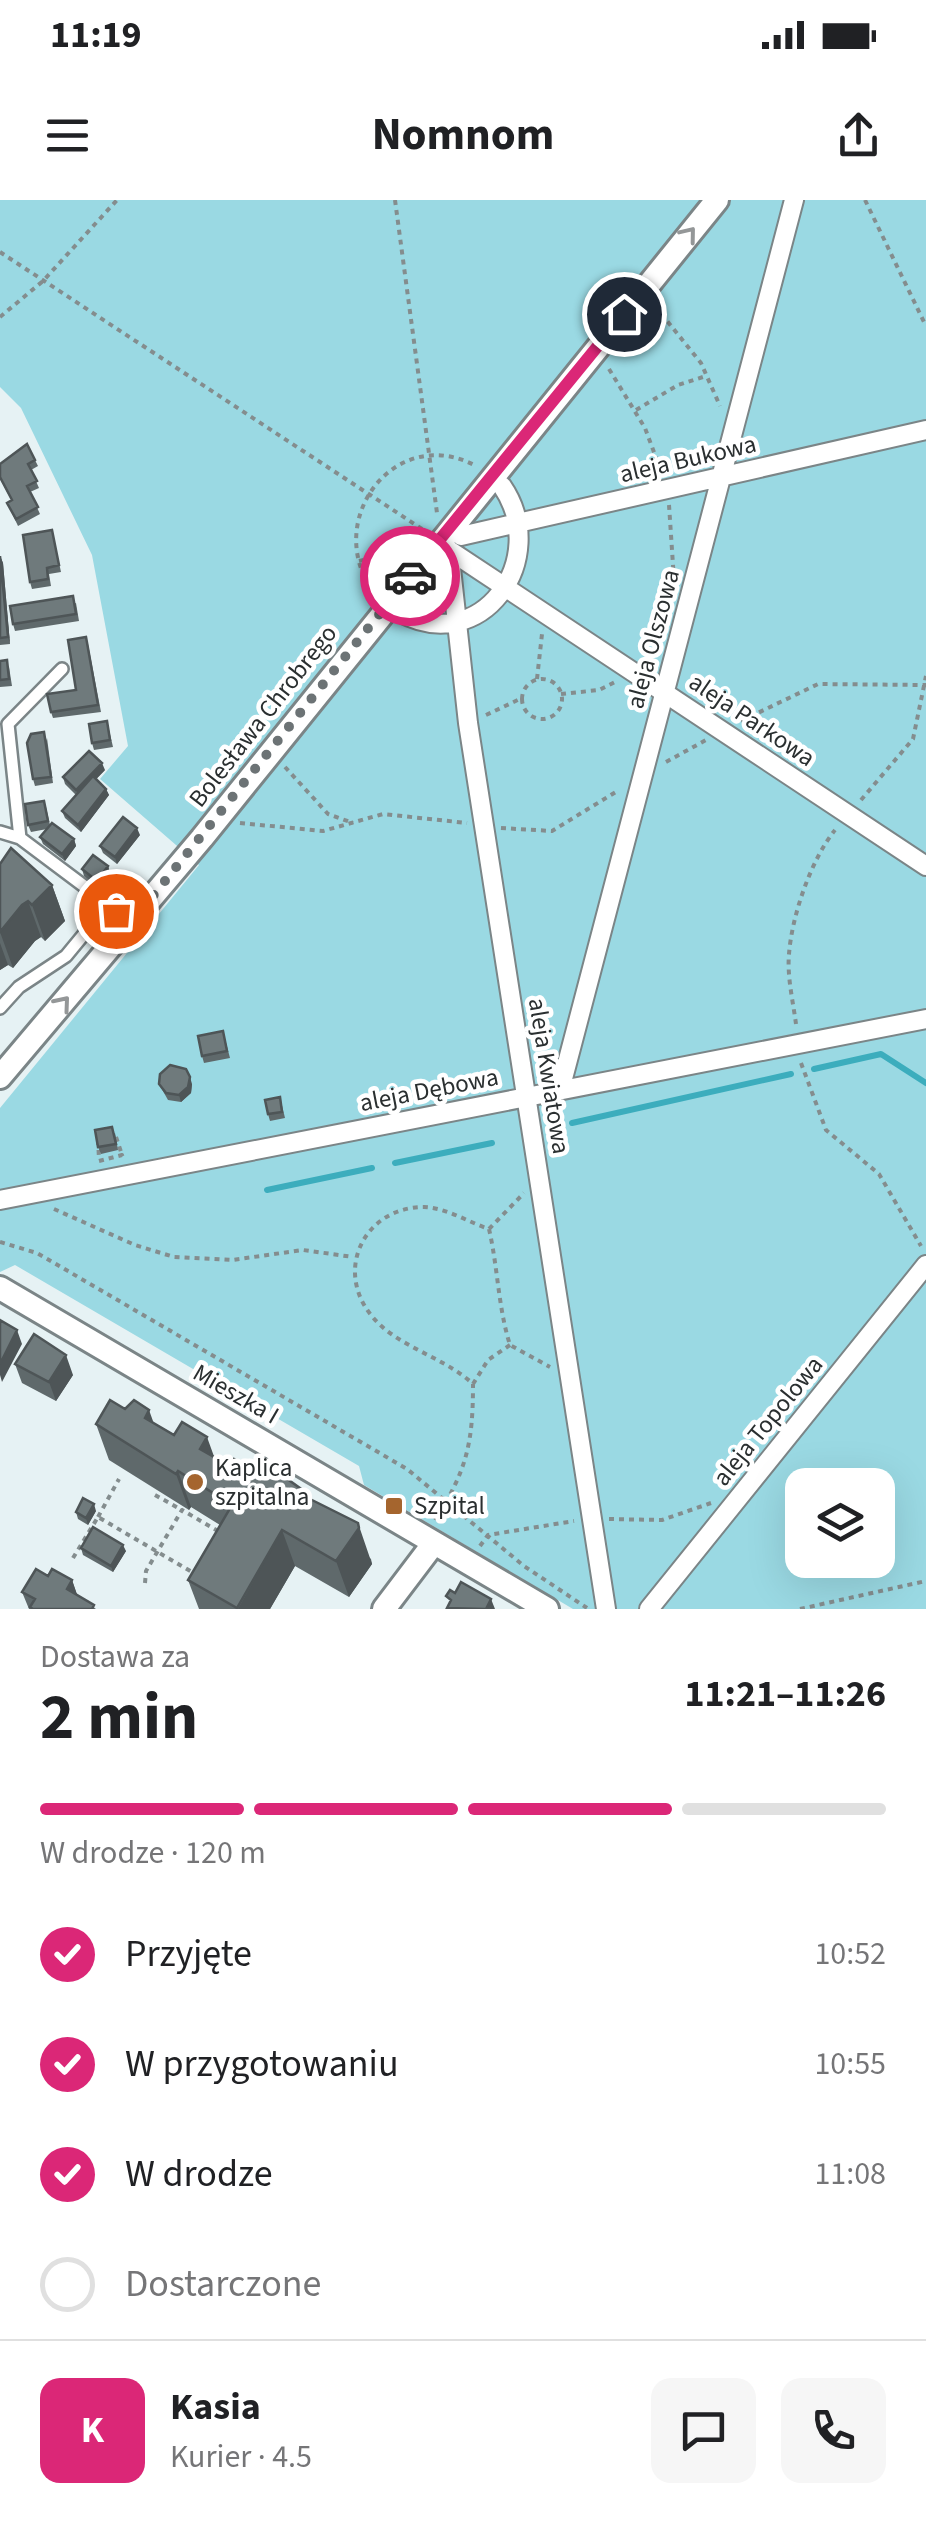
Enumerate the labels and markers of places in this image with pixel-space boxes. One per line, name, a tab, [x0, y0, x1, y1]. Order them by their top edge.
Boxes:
pin	[582, 272, 667, 357]
pin	[74, 869, 159, 954]
place label: Kaplica szpitalna	[215, 1450, 309, 1515]
marker: Kaplica szpitalna	[184, 1471, 206, 1493]
place label: Szpital	[414, 1488, 485, 1524]
marker: Szpital	[383, 1495, 405, 1517]

